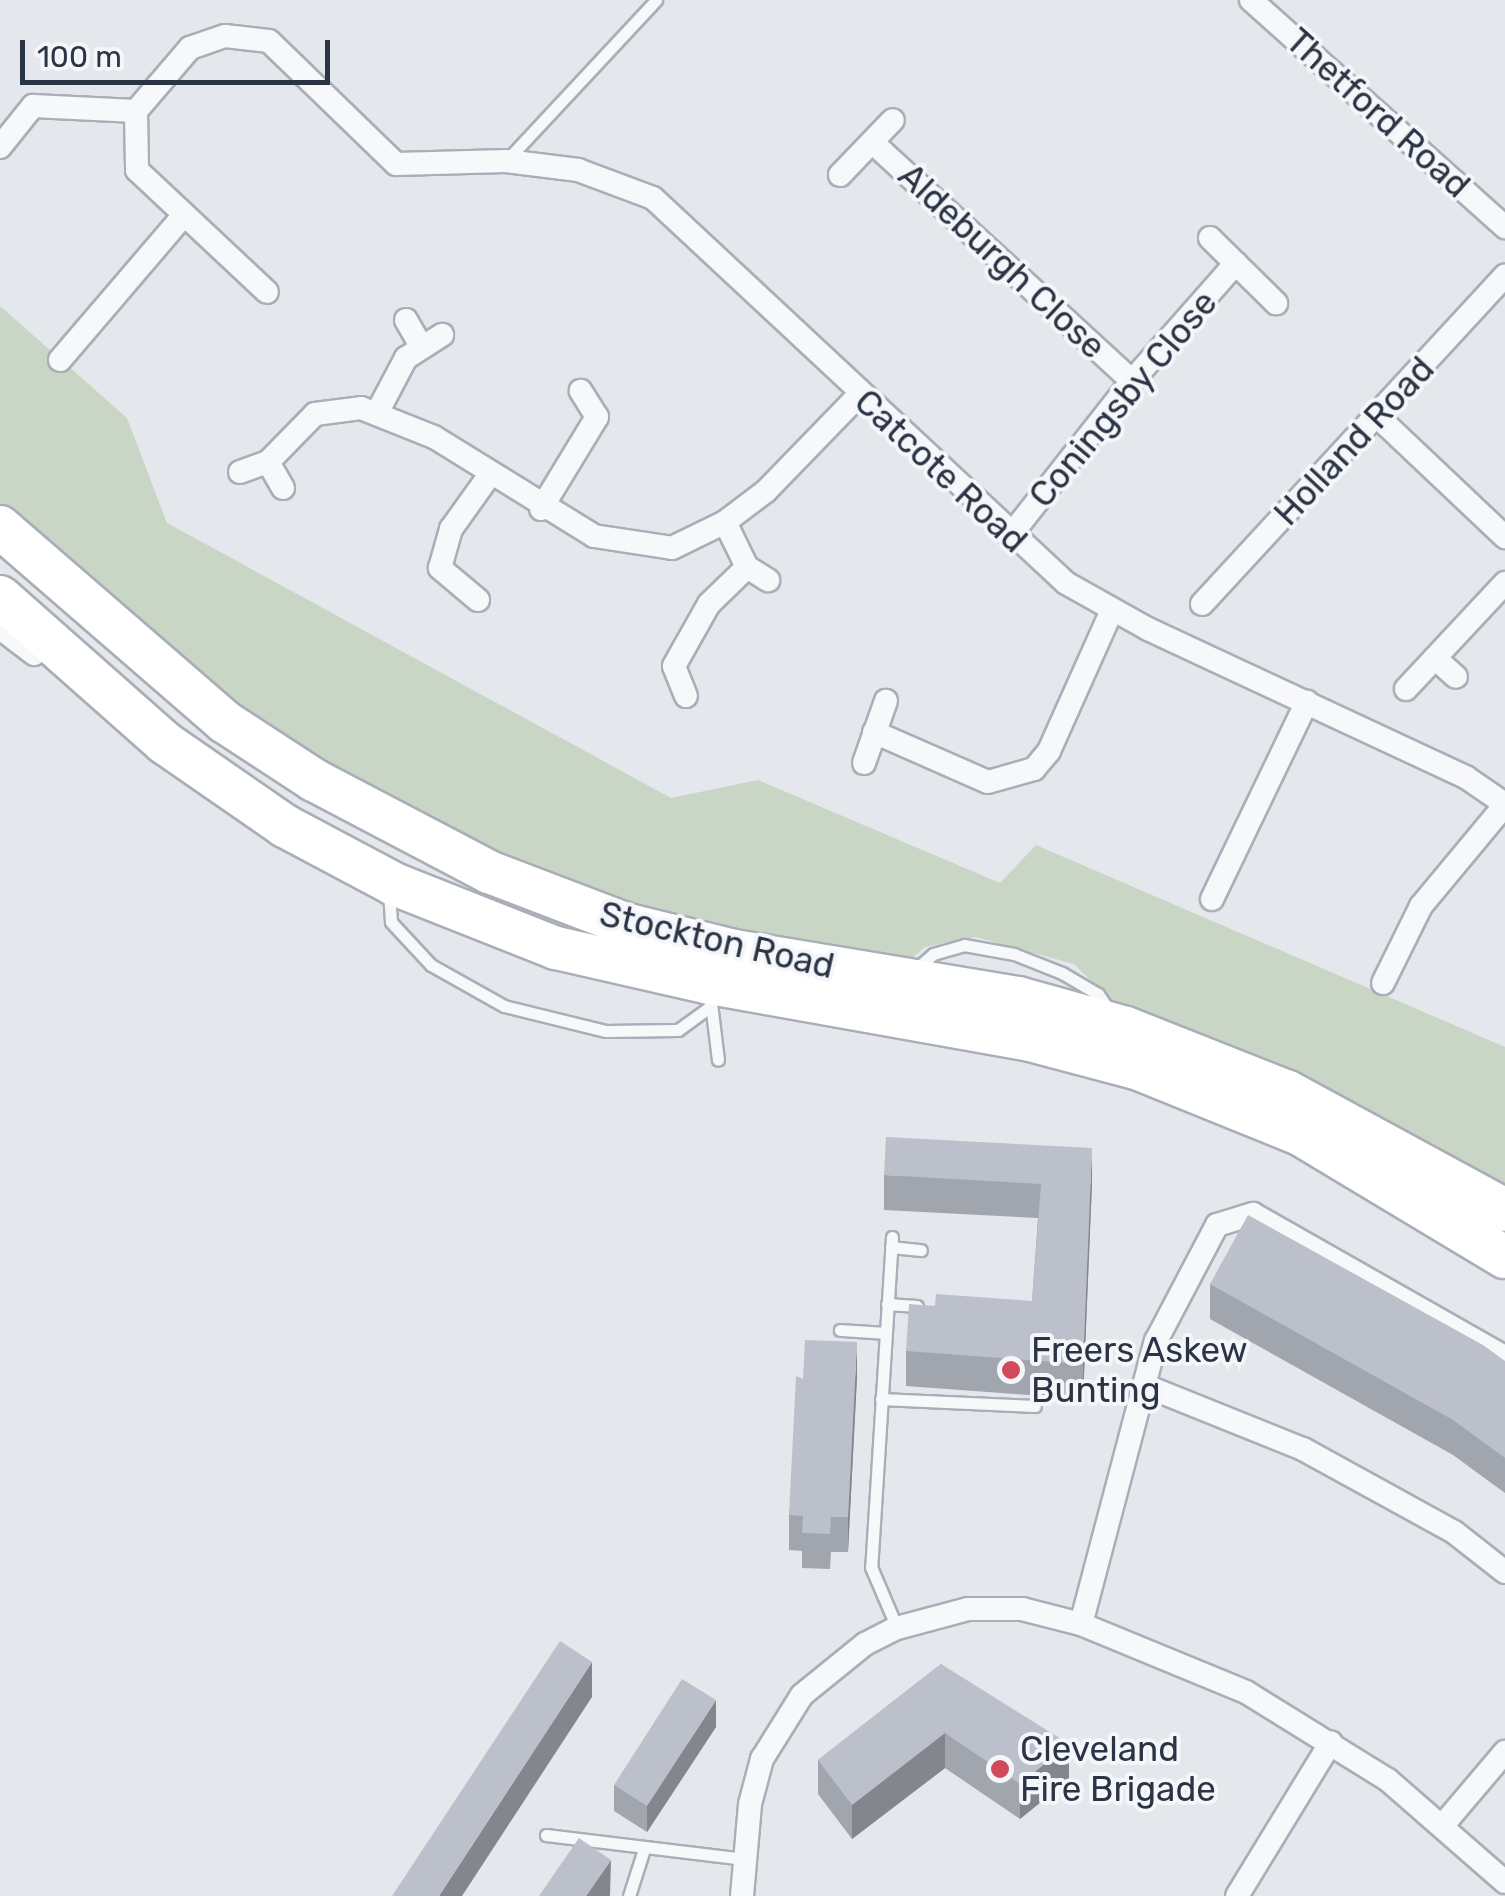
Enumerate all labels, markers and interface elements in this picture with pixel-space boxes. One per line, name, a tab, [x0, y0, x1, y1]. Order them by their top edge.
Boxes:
scale bar	[25, 20, 335, 82]
street label: Thetford Road	[1278, 20, 1478, 206]
text: 100 m	[37, 39, 122, 75]
street label: Aldeburgh Close	[890, 154, 1114, 368]
street label: Coningsby Close	[1020, 282, 1226, 516]
street label: Holland Road	[1265, 348, 1443, 534]
street label: Catcote Road	[846, 381, 1036, 561]
street label: Stockton Road	[596, 893, 838, 987]
place label: Freers Askew Bunting	[1031, 1329, 1249, 1411]
marker: Freers Askew Bunting	[1000, 1359, 1022, 1381]
place label: Cleveland Fire Brigade	[1020, 1728, 1216, 1810]
marker: Cleveland Fire Brigade	[989, 1758, 1011, 1780]

